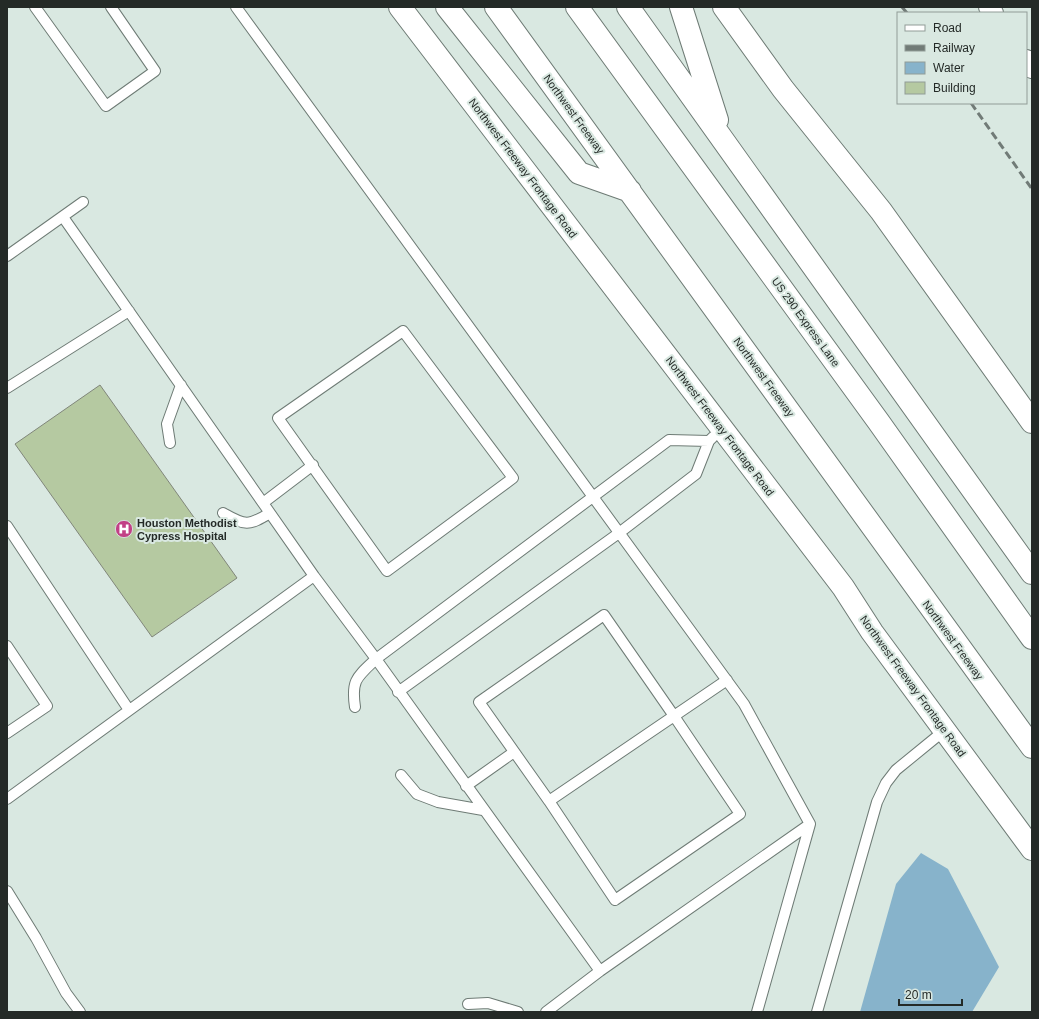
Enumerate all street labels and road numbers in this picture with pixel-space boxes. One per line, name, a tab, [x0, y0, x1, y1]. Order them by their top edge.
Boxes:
street label: Northwest Freeway	[541, 72, 607, 156]
street label: Northwest Freeway Frontage Road	[467, 96, 579, 240]
street label: US 290 Express Lane	[770, 275, 842, 369]
street label: Northwest Freeway	[731, 335, 797, 419]
street label: Northwest Freeway Frontage Road	[664, 354, 776, 498]
street label: Northwest Freeway	[920, 598, 986, 682]
street label: Northwest Freeway Frontage Road	[858, 613, 968, 759]

